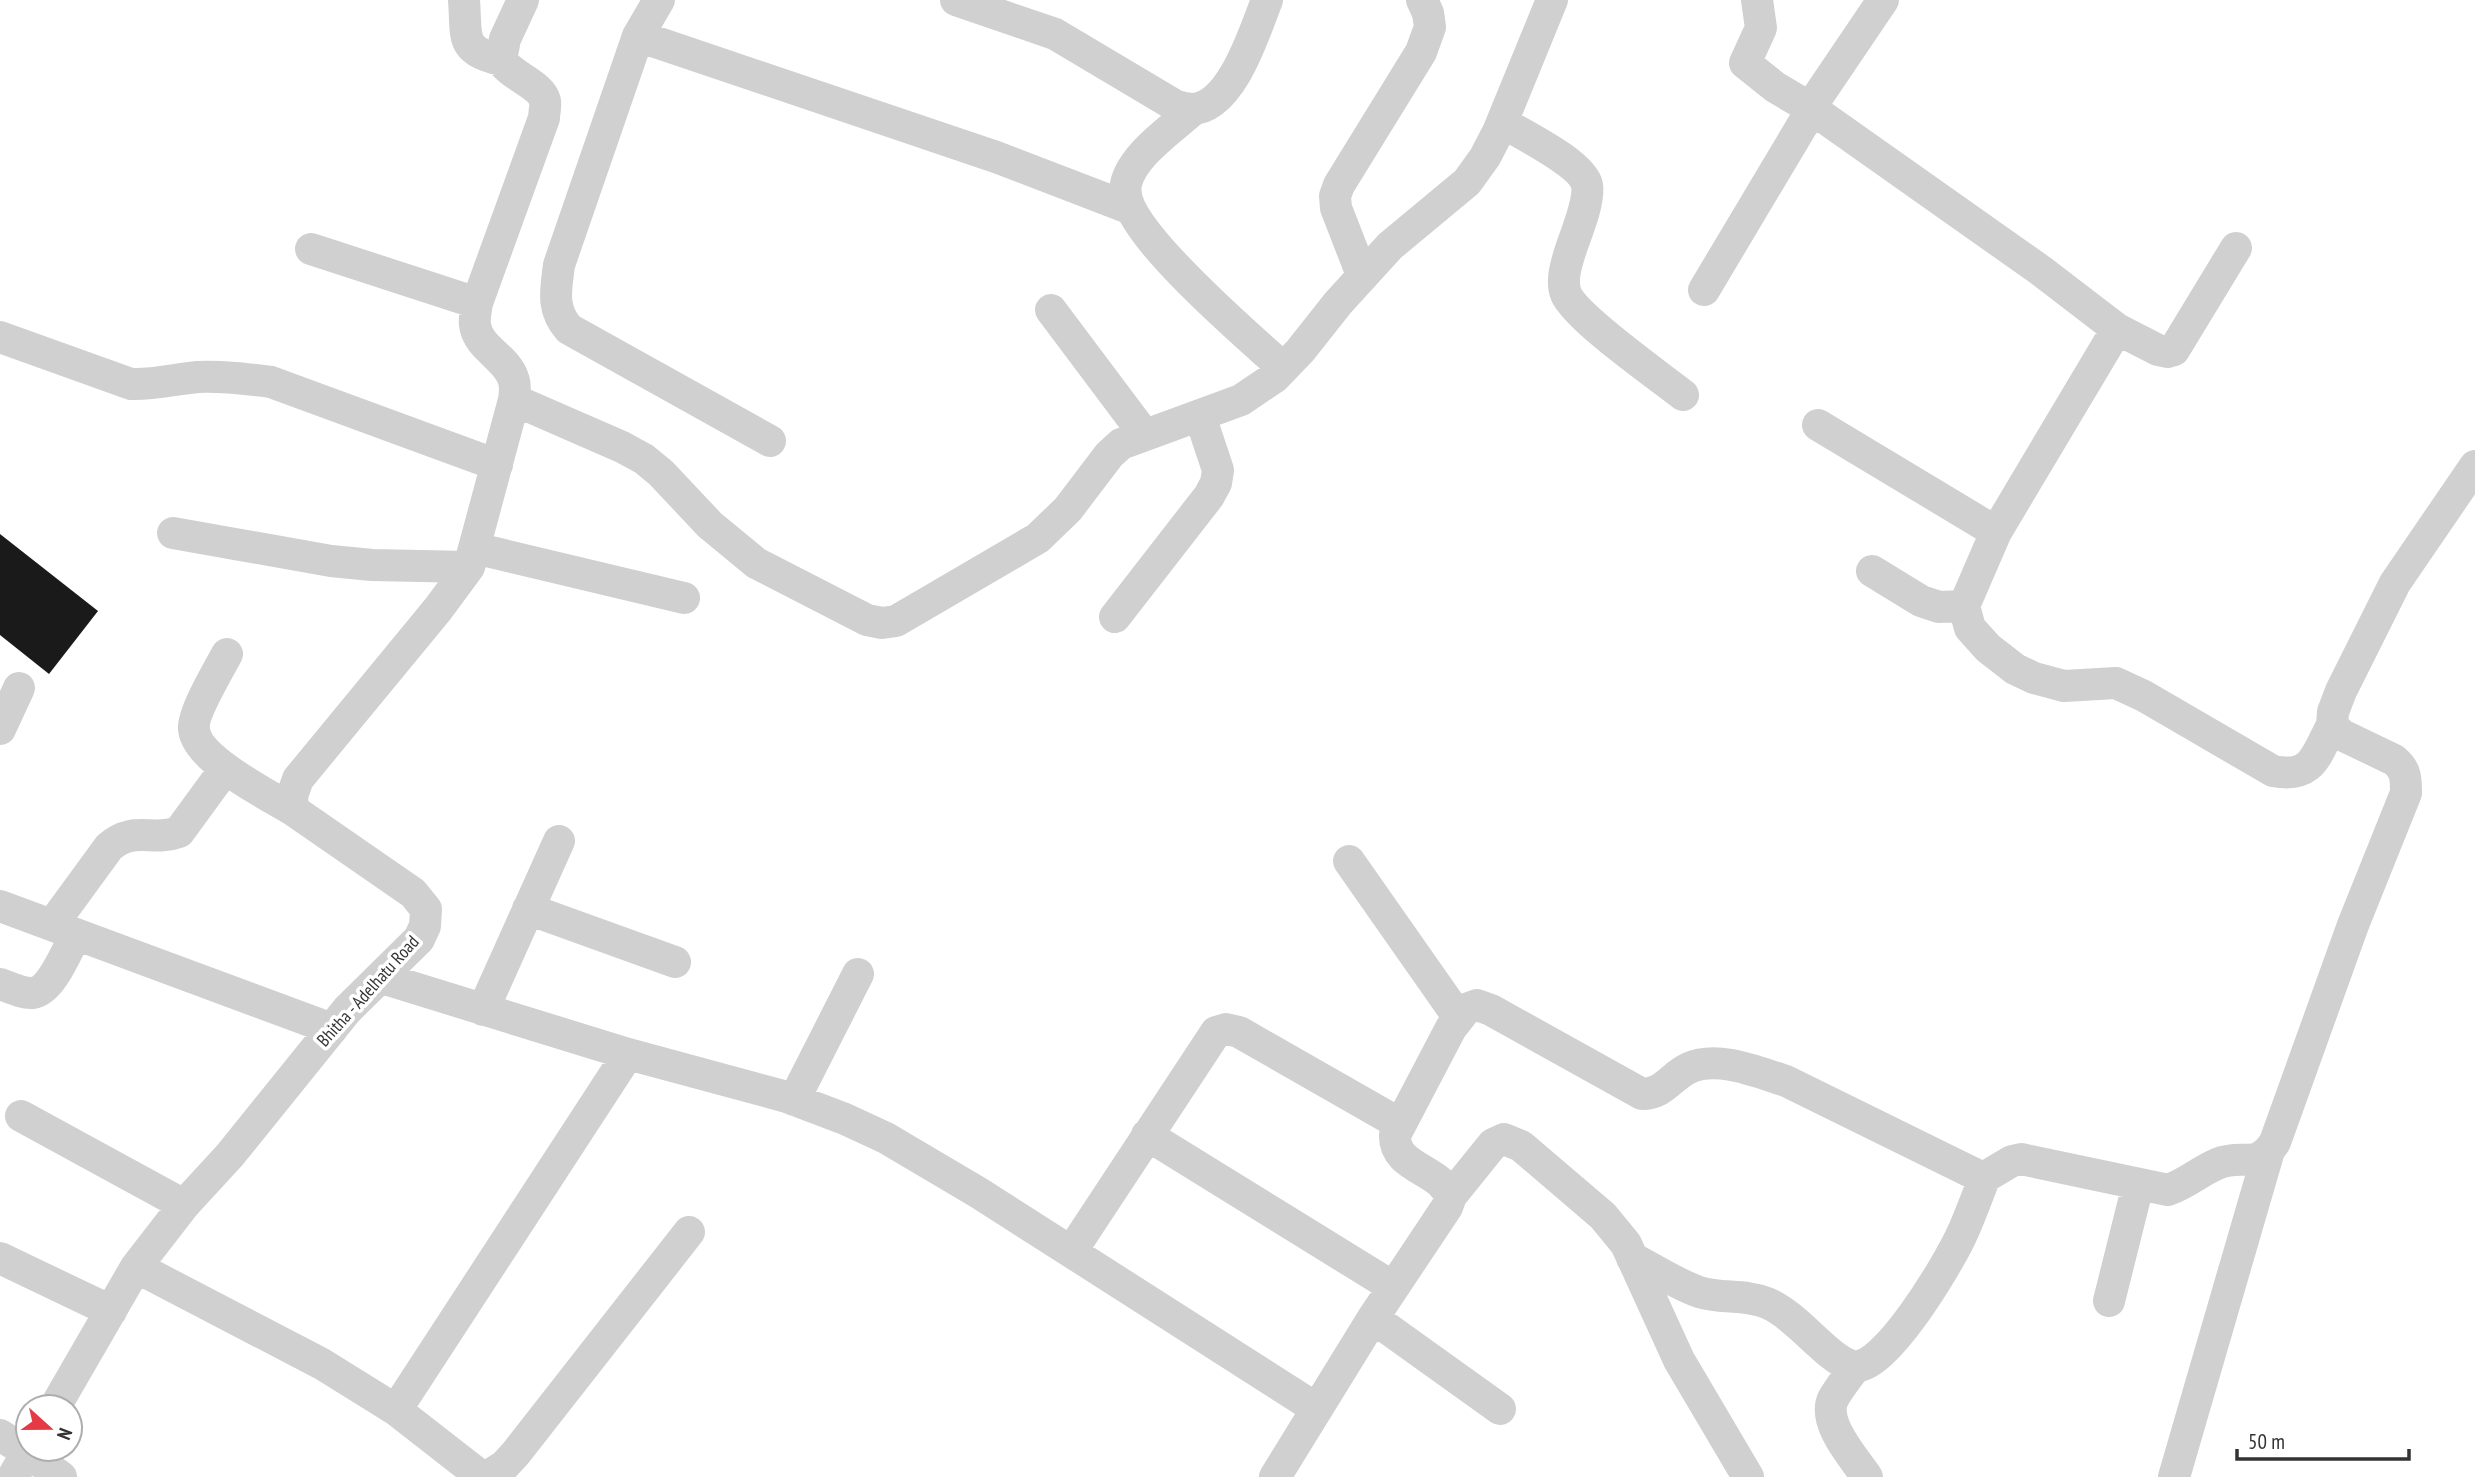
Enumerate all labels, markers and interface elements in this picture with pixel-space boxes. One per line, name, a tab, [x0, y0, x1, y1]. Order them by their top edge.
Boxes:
street label: Bhitha - Adelhatu Road	[312, 930, 424, 1051]
north arrow	[14, 1393, 84, 1463]
scale bar	[2237, 1418, 2408, 1462]
text: N	[52, 1425, 78, 1443]
text: 50 m	[2248, 1428, 2285, 1455]

